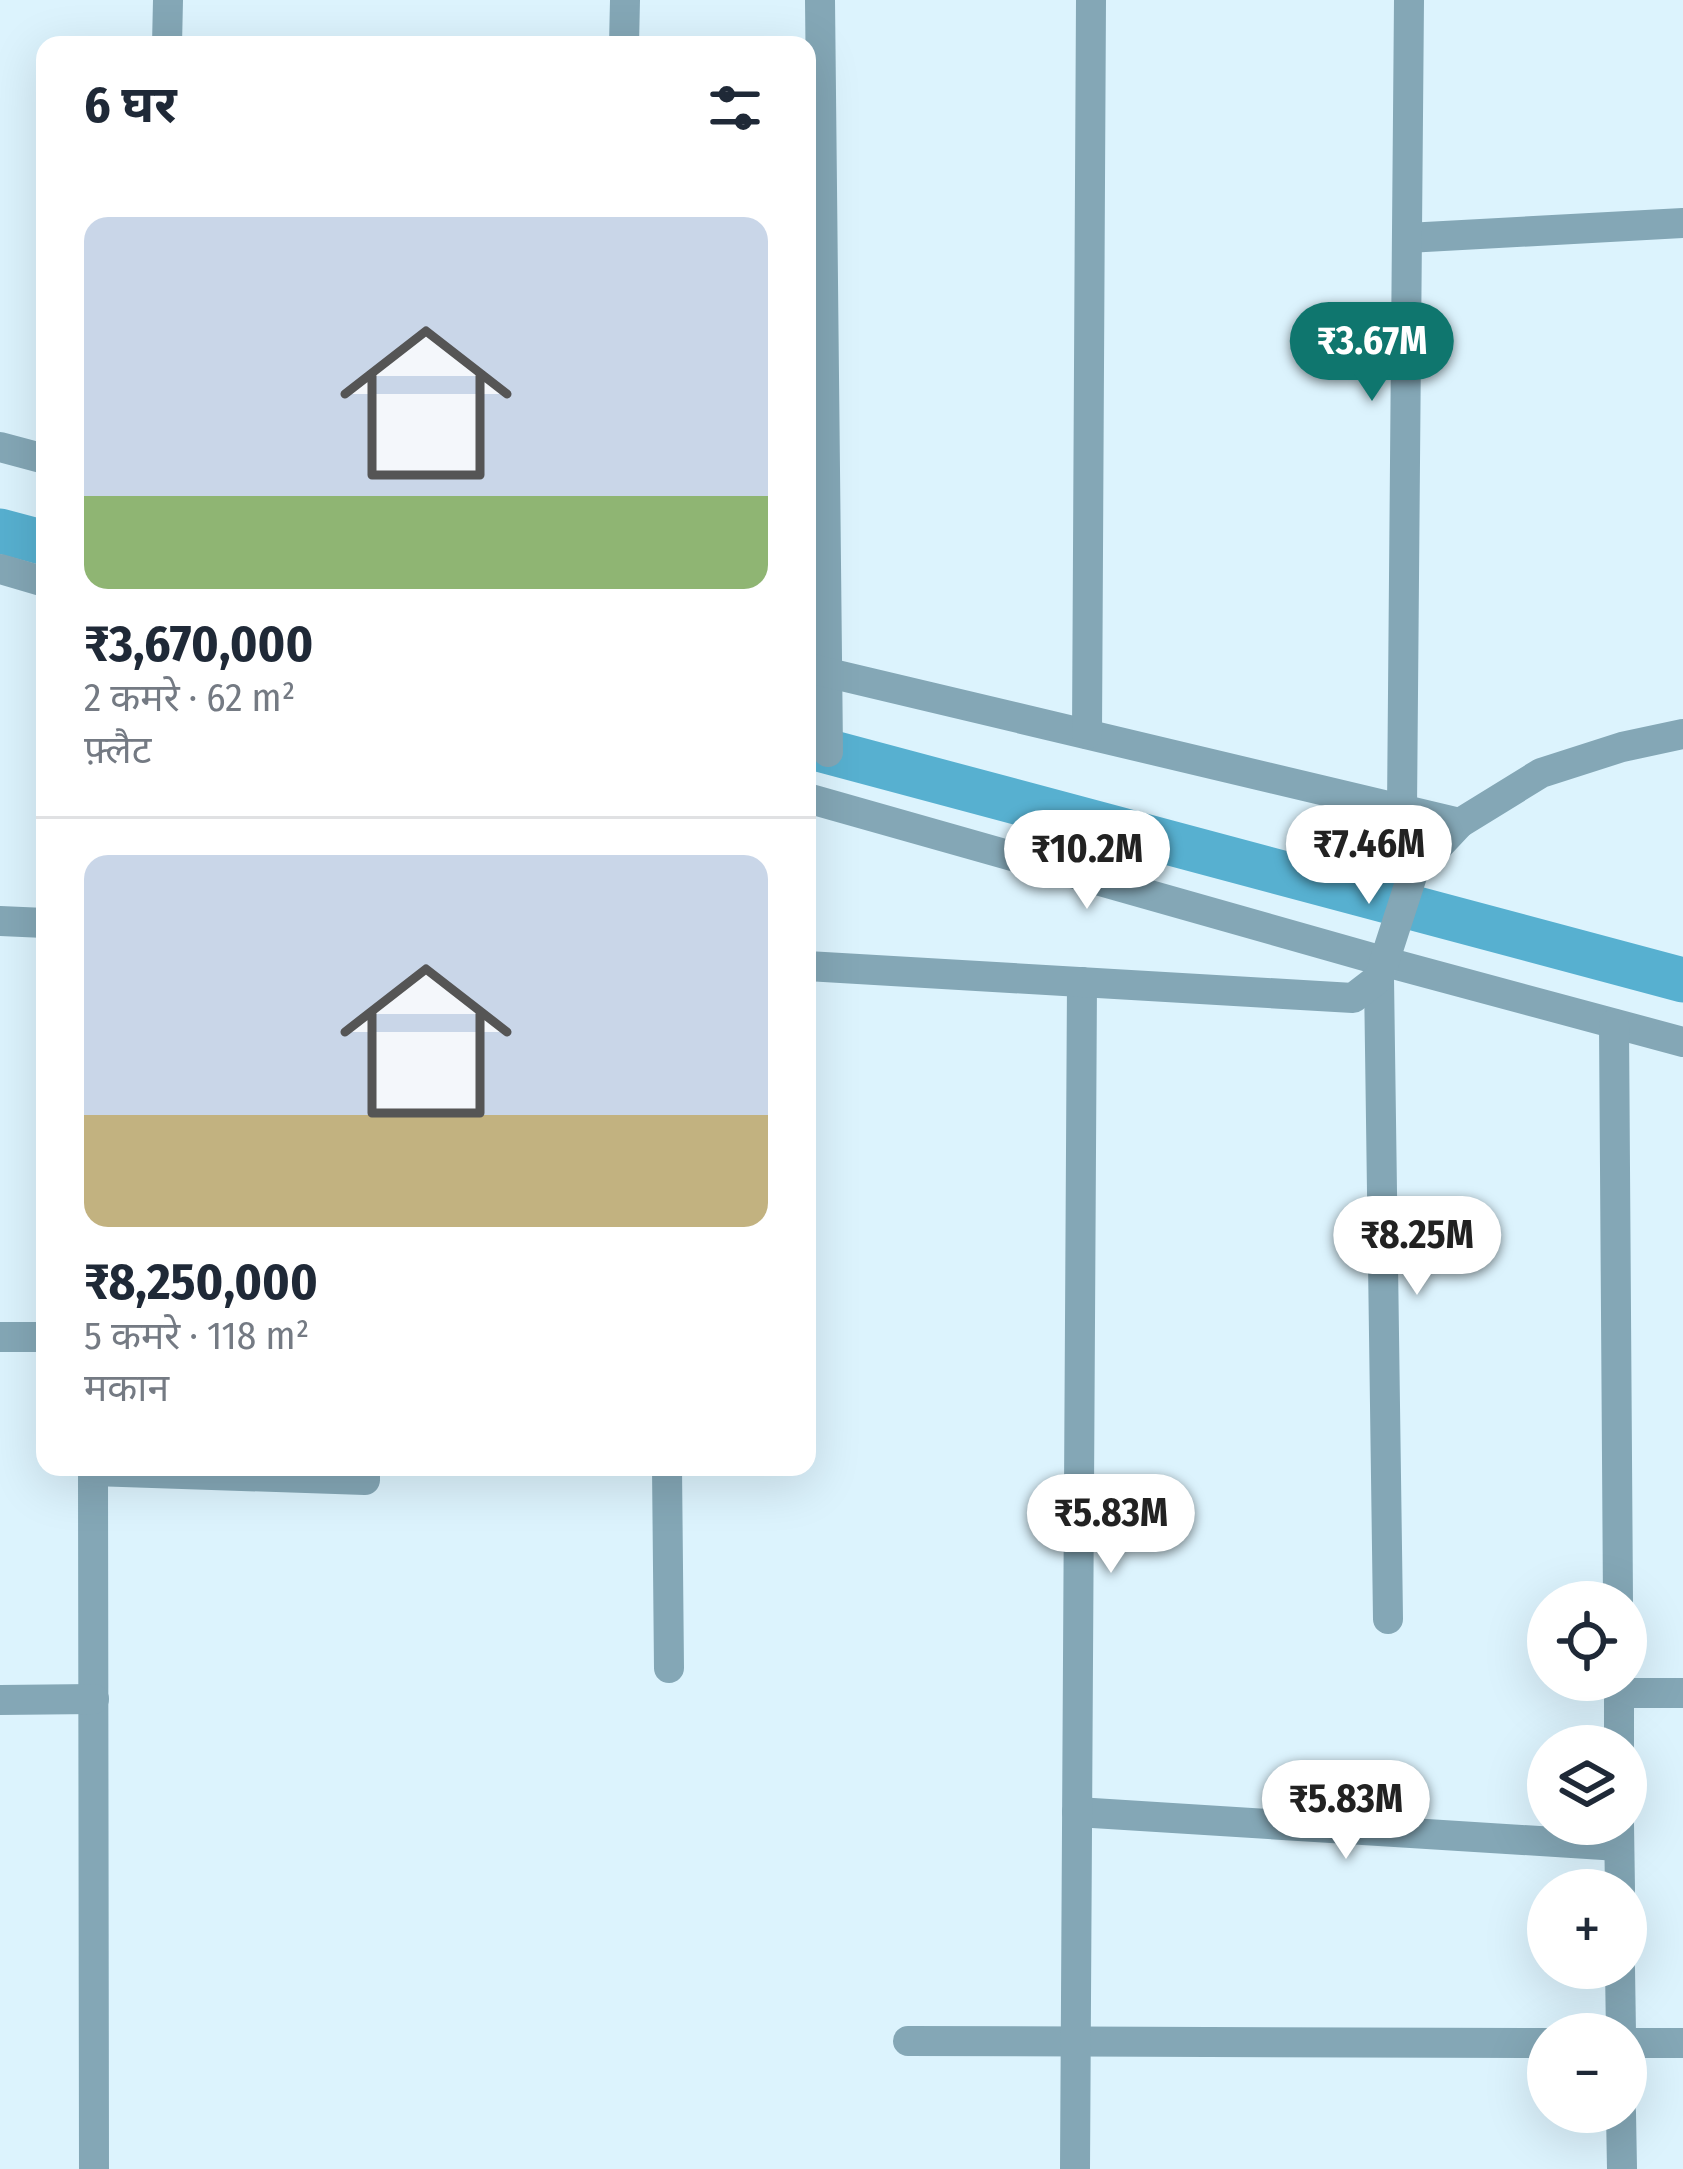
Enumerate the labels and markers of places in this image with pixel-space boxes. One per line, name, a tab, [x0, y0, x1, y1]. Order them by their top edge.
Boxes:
pin: ₹3.67M	[1274, 302, 1470, 404]
pin: ₹7.46M	[1271, 805, 1467, 907]
pin: ₹10.2M	[989, 810, 1185, 912]
pin: ₹8.25M	[1319, 1196, 1515, 1298]
pin: ₹5.83M	[1013, 1474, 1209, 1576]
pin: ₹5.83M	[1248, 1760, 1444, 1862]

